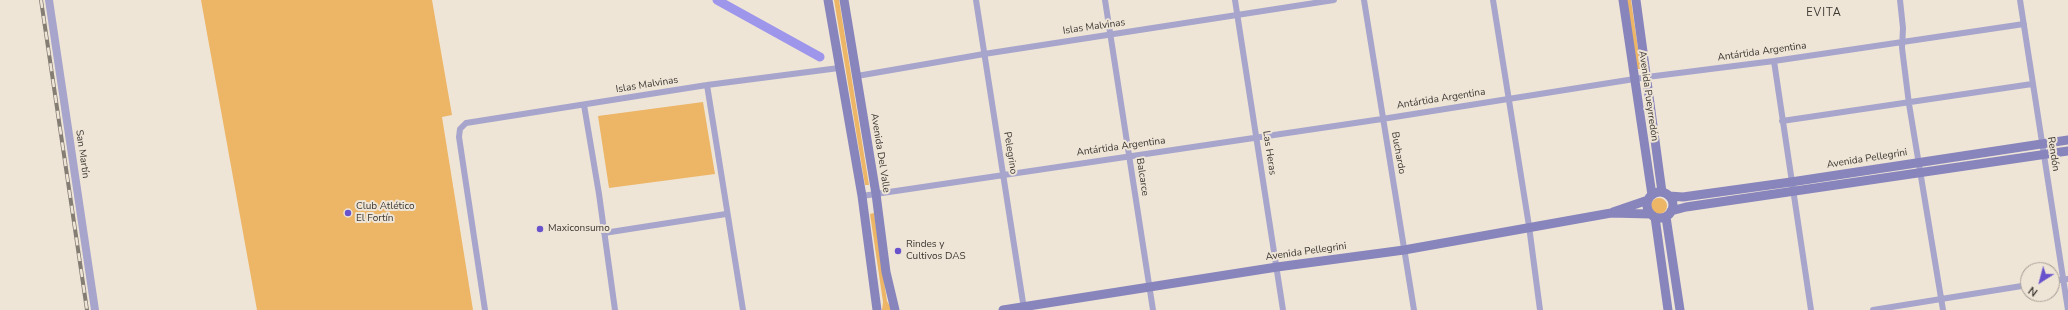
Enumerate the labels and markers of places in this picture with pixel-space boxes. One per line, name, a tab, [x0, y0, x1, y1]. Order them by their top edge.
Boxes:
place label: Club Atlético El Fortín	[356, 201, 415, 224]
marker: Club Atlético El Fortín	[343, 208, 353, 218]
place label: Maxiconsumo	[548, 223, 610, 235]
marker: Maxiconsumo	[535, 224, 545, 234]
place label: Rindes y Cultivos DAS	[906, 239, 966, 262]
marker: Rindes y Cultivos DAS	[893, 246, 903, 256]

